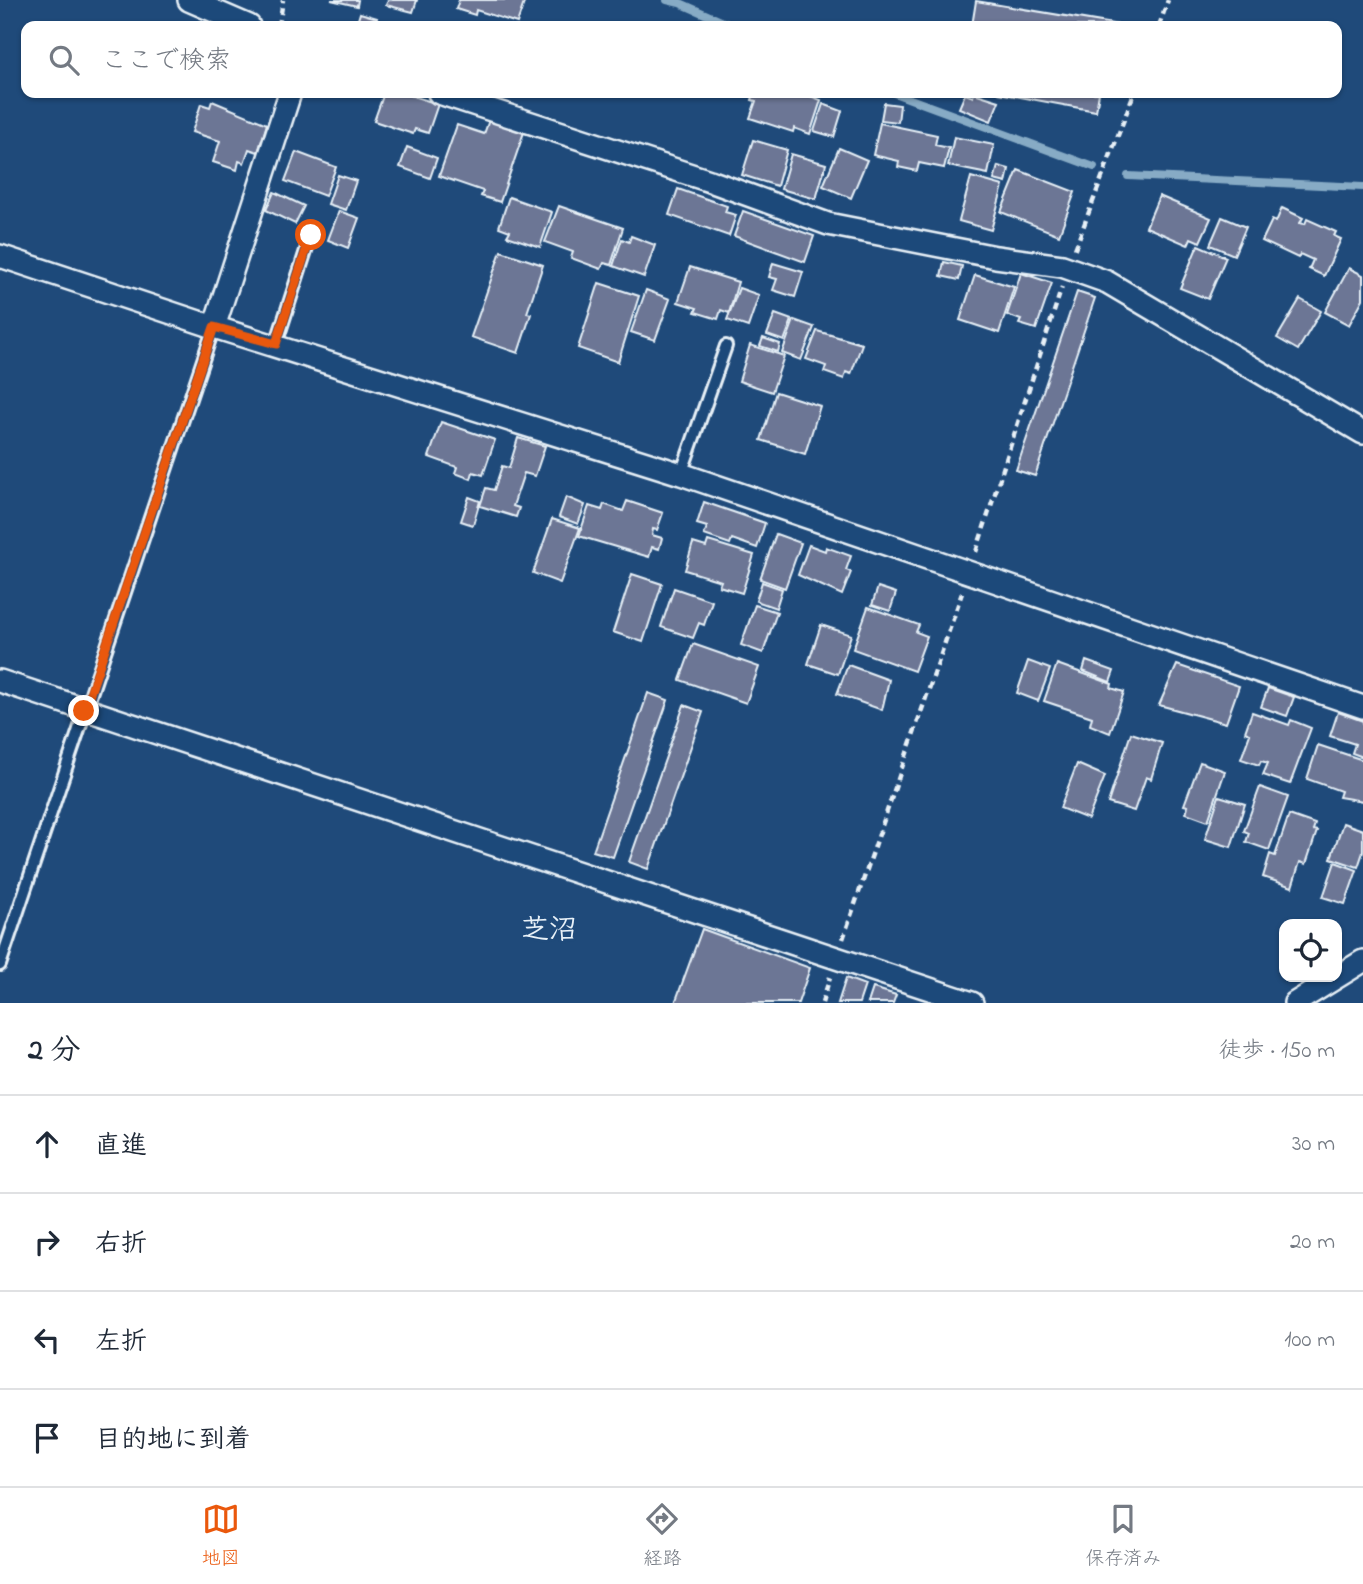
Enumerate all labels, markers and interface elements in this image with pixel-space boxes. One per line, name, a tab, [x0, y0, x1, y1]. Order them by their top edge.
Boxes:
search box	[21, 21, 1342, 98]
icon: search	[45, 41, 83, 79]
text: ここで検索	[101, 43, 231, 81]
route start	[295, 219, 326, 250]
route end	[68, 695, 99, 726]
district label: 芝沼	[521, 911, 577, 952]
map controls	[1279, 919, 1342, 982]
button: locate	[1279, 919, 1342, 982]
text: 2 分	[28, 1030, 80, 1074]
text: 徒歩 · 150 m	[1219, 1035, 1335, 1068]
icon: ahead	[28, 1125, 66, 1163]
text: 直進	[95, 1128, 147, 1166]
text: 30 m	[1292, 1128, 1335, 1161]
icon: right	[28, 1223, 66, 1261]
text: 右折	[95, 1226, 147, 1264]
text: 20 m	[1290, 1226, 1335, 1259]
icon: left	[28, 1321, 66, 1359]
text: 左折	[95, 1324, 147, 1362]
text: 100 m	[1284, 1324, 1335, 1357]
icon: arrive	[28, 1419, 66, 1457]
text: 目的地に到着	[95, 1422, 251, 1460]
tab: 地図	[202, 1500, 240, 1573]
tab: 経路	[643, 1500, 681, 1573]
tab: 保存済み	[1085, 1500, 1161, 1573]

